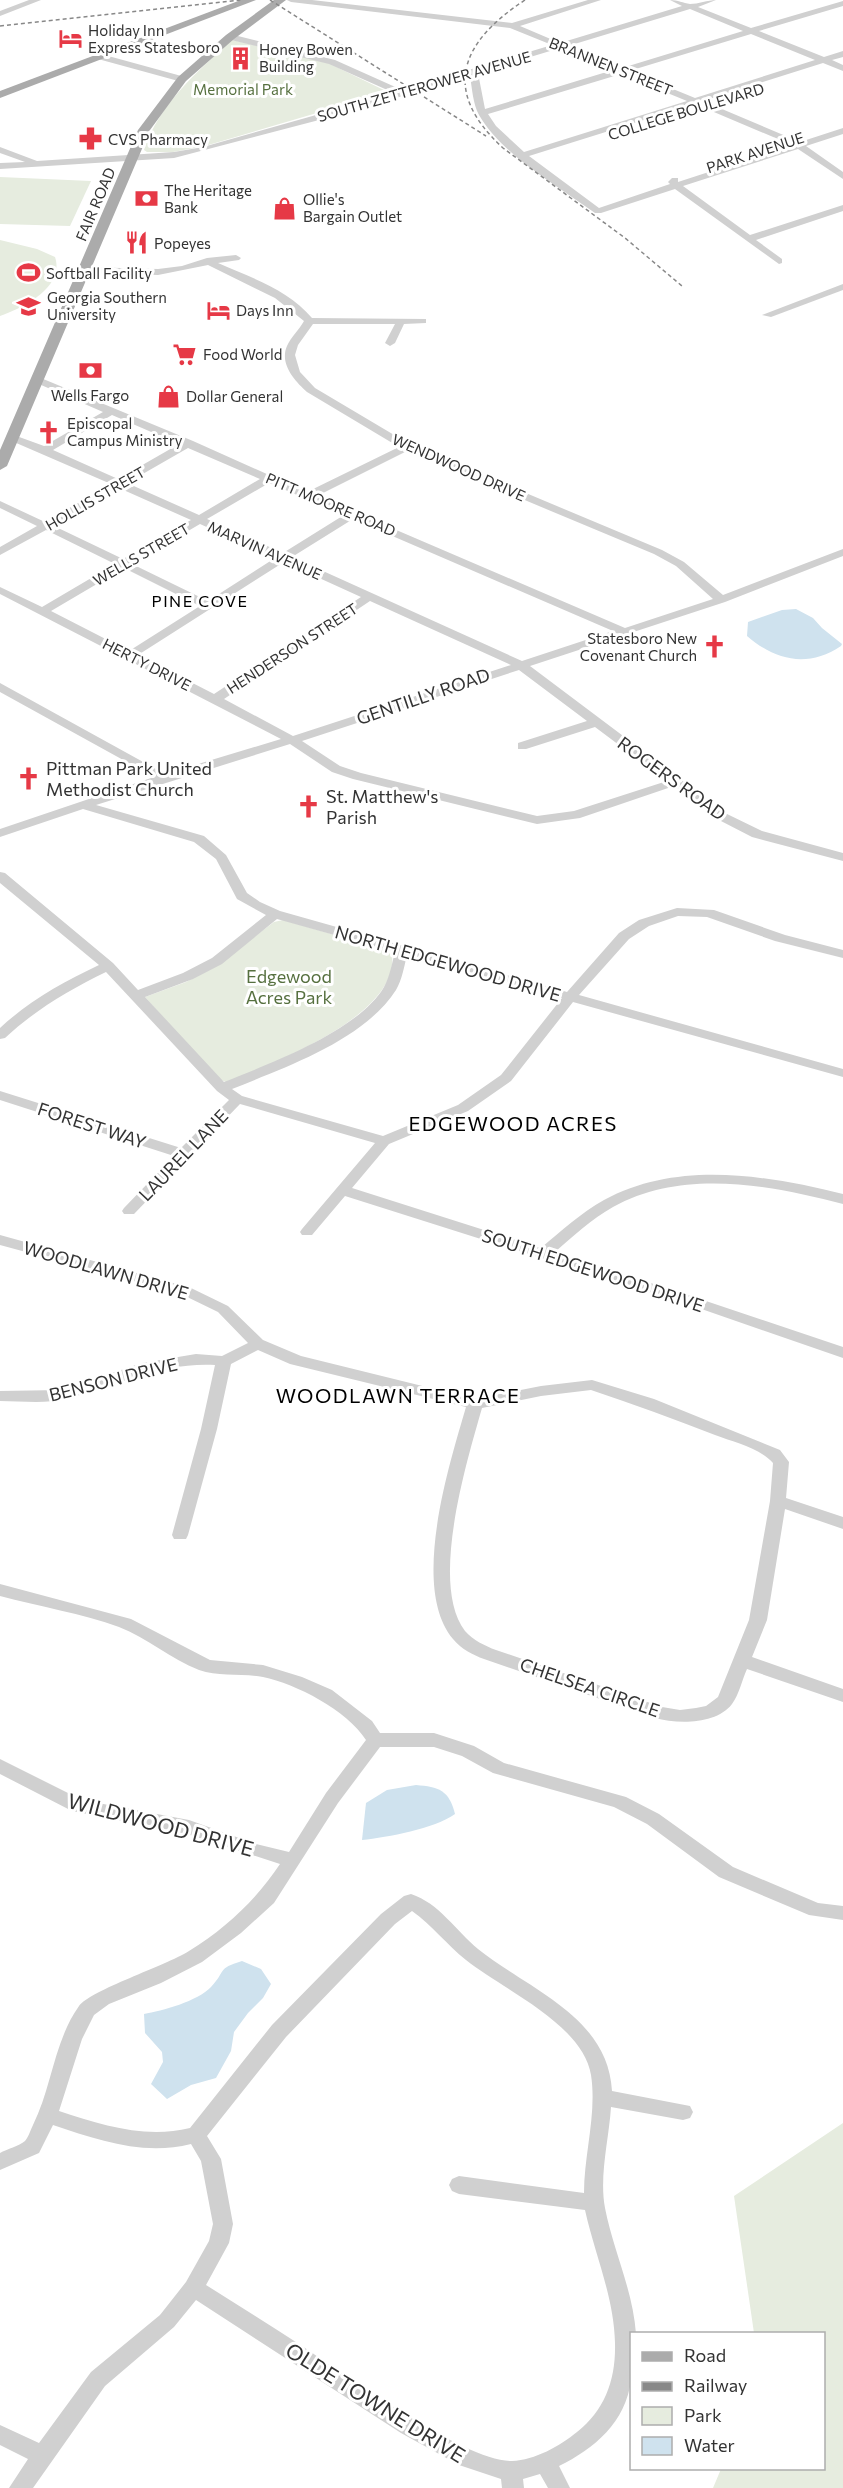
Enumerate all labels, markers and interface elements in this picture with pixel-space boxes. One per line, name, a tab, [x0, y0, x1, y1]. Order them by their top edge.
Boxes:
place label: Holiday Inn Express Statesboro	[88, 21, 220, 56]
hotel icon: Holiday Inn Express Statesboro	[57, 26, 83, 52]
street label: BRANNEN STREET	[547, 33, 676, 99]
place label: Honey Bowen Building	[259, 40, 353, 75]
building icon: Honey Bowen Building	[228, 45, 254, 71]
street label: SOUTH ZETTEROWER AVENUE	[315, 47, 533, 125]
street label: COLLEGE BOULEVARD	[606, 79, 766, 143]
park label: Memorial Park	[193, 80, 293, 98]
pharmacy icon: CVS Pharmacy	[77, 126, 103, 152]
street label: PARK AVENUE	[704, 128, 806, 176]
place label: CVS Pharmacy	[108, 130, 208, 148]
street label: FAIR ROAD	[71, 164, 119, 244]
place label: The Heritage Bank	[164, 181, 252, 216]
bank icon: The Heritage Bank	[133, 186, 159, 212]
place label: Ollie's Bargain Outlet	[303, 190, 402, 225]
shop icon: Ollie's Bargain Outlet	[272, 195, 298, 221]
restaurant icon: Popeyes	[123, 230, 149, 256]
place label: Popeyes	[154, 234, 211, 252]
sports icon: Softball Facility	[15, 260, 41, 286]
place label: Softball Facility	[46, 264, 152, 282]
place label: Georgia Southern University	[47, 288, 167, 323]
school or university icon: Georgia Southern University	[16, 293, 42, 319]
hotel icon: Days Inn	[205, 297, 231, 323]
place label: Days Inn	[236, 301, 293, 319]
supermarket icon: Food World	[172, 341, 198, 367]
place label: Food World	[203, 345, 282, 363]
bank icon: Wells Fargo	[77, 358, 103, 384]
shop icon: Dollar General	[155, 383, 181, 409]
place label: Wells Fargo	[51, 386, 129, 404]
place label: Dollar General	[186, 387, 283, 405]
place label: Episcopal Campus Ministry	[67, 414, 183, 449]
church icon: Episcopal Campus Ministry	[36, 419, 62, 445]
street label: WENDWOOD DRIVE	[389, 429, 529, 505]
street label: HOLLIS STREET	[42, 462, 148, 534]
street label: PITT MOORE ROAD	[263, 469, 399, 539]
street label: MARVIN AVENUE	[205, 517, 325, 583]
street label: WELLS STREET	[89, 519, 193, 589]
district label: PINE COVE	[152, 591, 248, 610]
street label: HENDERSON STREET	[223, 599, 361, 697]
place label: Statesboro New Covenant Church	[580, 629, 697, 664]
street label: HERTY DRIVE	[100, 634, 194, 694]
church icon: Statesboro New Covenant Church	[702, 634, 728, 660]
street label: GENTILLY ROAD	[353, 663, 493, 729]
street label: ROGERS ROAD	[614, 731, 730, 825]
place label: Pittman Park United Methodist Church	[46, 757, 212, 800]
church icon: Pittman Park United Methodist Church	[15, 765, 41, 791]
place label: St. Matthew's Parish	[326, 785, 439, 828]
church icon: St. Matthew's Parish	[295, 793, 321, 819]
street label: NORTH EDGEWOOD DRIVE	[333, 920, 563, 1006]
park label: Edgewood Acres Park	[246, 965, 333, 1008]
street label: FOREST WAY	[35, 1097, 149, 1153]
street label: LAUREL LANE	[134, 1105, 232, 1205]
district label: EDGEWOOD ACRES	[408, 1111, 618, 1135]
street label: SOUTH EDGEWOOD DRIVE	[479, 1224, 707, 1316]
street label: WOODLAWN DRIVE	[21, 1236, 191, 1304]
street label: BENSON DRIVE	[47, 1352, 179, 1406]
district label: WOODLAWN TERRACE	[276, 1383, 520, 1407]
street label: CHELSEA CIRCLE	[517, 1653, 663, 1721]
street label: WILDWOOD DRIVE	[65, 1787, 257, 1861]
legend	[630, 2332, 825, 2470]
street label: OLDE TOWNE DRIVE	[282, 2337, 470, 2467]
text: Road	[684, 2344, 726, 2366]
text: Railway	[684, 2374, 747, 2396]
text: Park	[684, 2404, 722, 2426]
text: Water	[684, 2434, 735, 2456]

